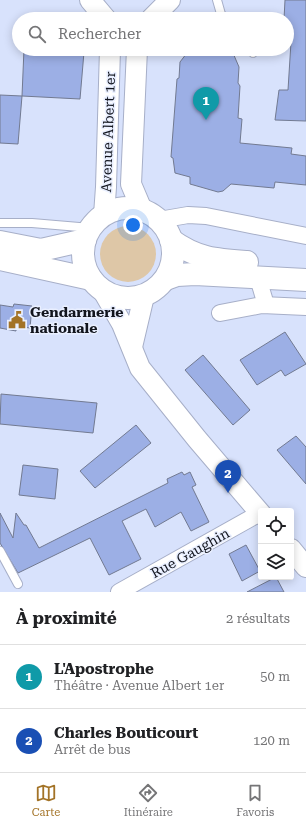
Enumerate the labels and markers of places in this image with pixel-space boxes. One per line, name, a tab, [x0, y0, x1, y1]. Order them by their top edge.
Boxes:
pin: 1	[193, 87, 219, 120]
place label: Gendarmerie nationale	[30, 304, 124, 336]
public building icon: Gendarmerie nationale	[7, 310, 27, 330]
pin: 2	[215, 460, 241, 493]

